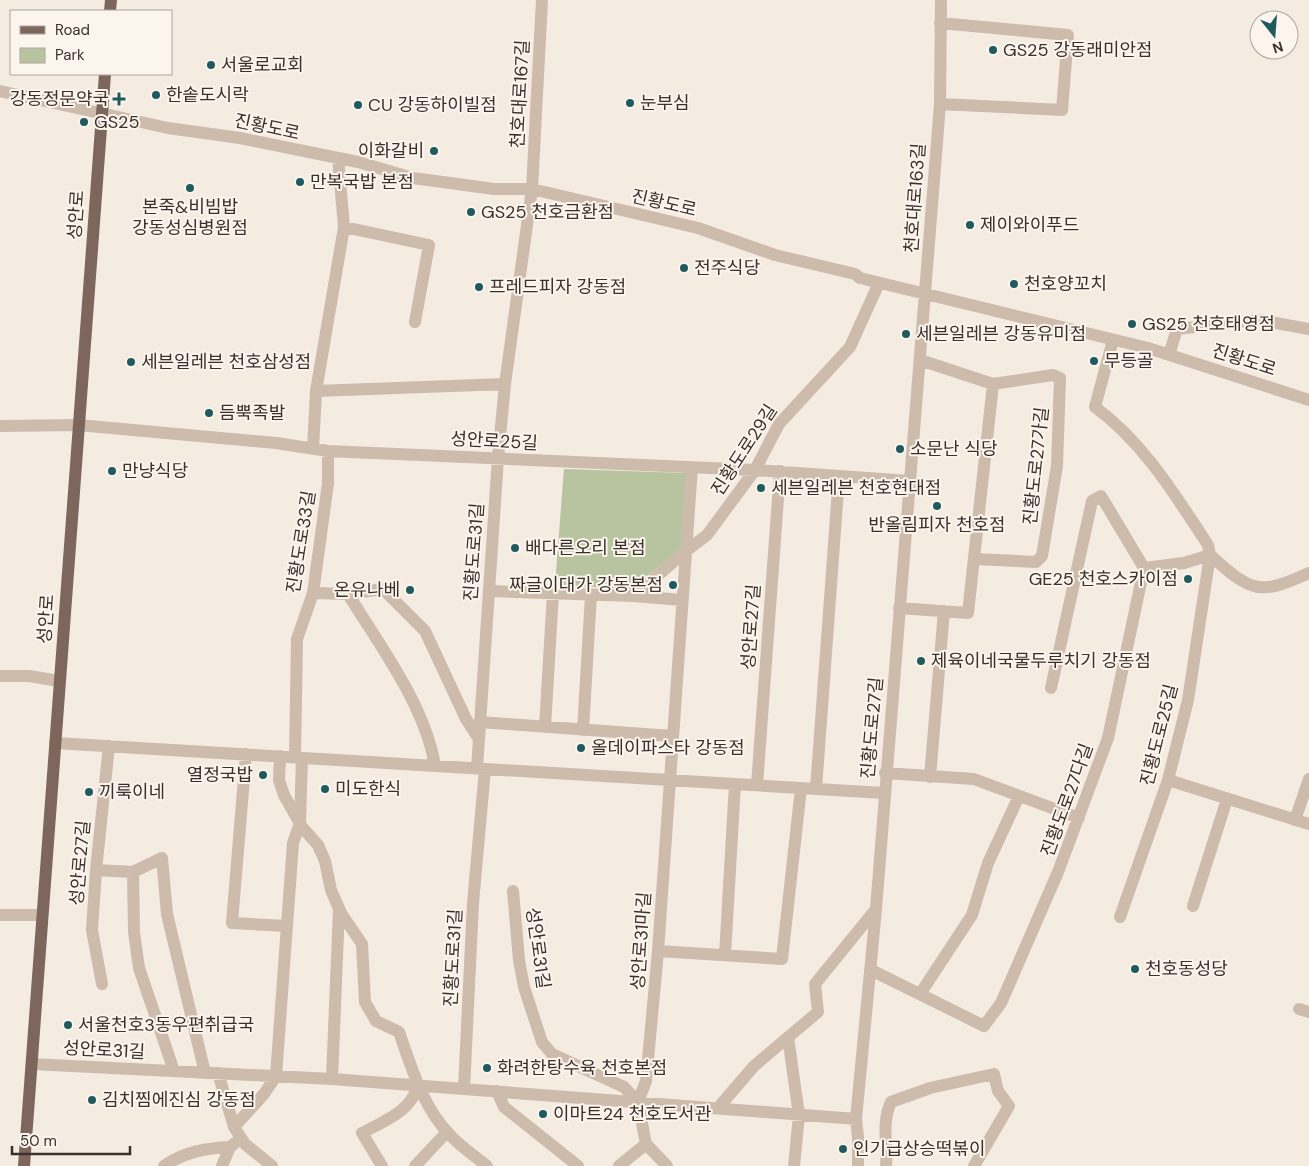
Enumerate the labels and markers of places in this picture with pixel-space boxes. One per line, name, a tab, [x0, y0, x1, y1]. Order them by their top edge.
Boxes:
place label: GS25 강동래미안점	[1003, 38, 1153, 62]
marker: GS25 강동래미안점	[987, 44, 999, 56]
place label: 서울로교회	[221, 53, 304, 77]
marker: 서울로교회	[205, 59, 217, 71]
place label: 한솥도시락	[166, 83, 249, 107]
place label: 강동정문약국	[10, 87, 109, 111]
marker: 한솥도시락	[150, 89, 162, 101]
place label: 눈부심	[640, 91, 690, 115]
marker: 강동정문약국	[113, 93, 125, 105]
place label: CU 강동하이빌점	[368, 93, 497, 117]
marker: 눈부심	[624, 97, 636, 109]
marker: CU 강동하이빌점	[352, 99, 364, 111]
place label: GS25	[94, 110, 139, 134]
marker: GS25	[78, 116, 90, 128]
place label: 이화갈비	[358, 139, 424, 163]
marker: 이화갈비	[428, 145, 440, 157]
place label: 만복국밥 본점	[310, 170, 414, 194]
marker: 만복국밥 본점	[294, 176, 306, 188]
marker: 본죽&비빔밥 강동성심병원점	[184, 182, 196, 194]
place label: 본죽&비빔밥 강동성심병원점	[132, 195, 248, 240]
place label: GS25 천호금환점	[481, 200, 614, 224]
marker: GS25 천호금환점	[465, 206, 477, 218]
place label: 제이와이푸드	[980, 213, 1079, 237]
marker: 제이와이푸드	[964, 219, 976, 231]
place label: 전주식당	[694, 256, 760, 280]
marker: 전주식당	[678, 262, 690, 274]
place label: 천호양꼬치	[1024, 272, 1107, 296]
place label: 프레드피자 강동점	[489, 275, 626, 299]
marker: 천호양꼬치	[1008, 278, 1020, 290]
marker: 프레드피자 강동점	[473, 281, 485, 293]
place label: GS25 천호태영점	[1142, 312, 1275, 336]
marker: GS25 천호태영점	[1126, 318, 1138, 330]
place label: 세븐일레븐 강동유미점	[916, 322, 1086, 346]
marker: 세븐일레븐 강동유미점	[900, 328, 912, 340]
place label: 무등골	[1104, 349, 1154, 373]
place label: 세븐일레븐 천호삼성점	[141, 350, 311, 374]
marker: 무등골	[1088, 355, 1100, 367]
marker: 세븐일레븐 천호삼성점	[125, 356, 137, 368]
place label: 듬뿍족발	[219, 401, 285, 425]
marker: 듬뿍족발	[203, 407, 215, 419]
place label: 소문난 식당	[910, 437, 998, 461]
marker: 소문난 식당	[894, 443, 906, 455]
place label: 만냥식당	[122, 459, 188, 483]
marker: 만냥식당	[106, 465, 118, 477]
place label: 세븐일레븐 천호현대점	[771, 476, 941, 500]
marker: 세븐일레븐 천호현대점	[755, 482, 767, 494]
marker: 반올림피자 천호점	[931, 500, 943, 512]
place label: 반올림피자 천호점	[868, 513, 1006, 537]
place label: 배다른오리 본점	[525, 536, 646, 560]
marker: 배다른오리 본점	[509, 542, 521, 554]
place label: GE25 천호스카이점	[1029, 567, 1178, 591]
place label: 짜글이대가 강동본점	[509, 573, 663, 597]
marker: GE25 천호스카이점	[1182, 573, 1194, 585]
place label: 온유나베	[334, 578, 400, 602]
marker: 짜글이대가 강동본점	[667, 579, 679, 591]
marker: 온유나베	[404, 584, 416, 596]
place label: 제육이네국물두루치기 강동점	[931, 649, 1151, 673]
marker: 제육이네국물두루치기 강동점	[915, 655, 927, 667]
place label: 올데이파스타 강동점	[591, 736, 745, 760]
marker: 올데이파스타 강동점	[575, 742, 587, 754]
place label: 열정국밥	[187, 763, 253, 787]
marker: 열정국밥	[257, 769, 269, 781]
place label: 미도한식	[335, 777, 401, 801]
place label: 끼룩이네	[99, 780, 165, 804]
marker: 미도한식	[319, 783, 331, 795]
marker: 끼룩이네	[83, 786, 95, 798]
place label: 천호동성당	[1145, 957, 1228, 981]
marker: 천호동성당	[1129, 963, 1141, 975]
place label: 서울천호3동우편취급국	[78, 1013, 254, 1037]
marker: 서울천호3동우편취급국	[62, 1019, 74, 1031]
place label: 화려한탕수육 천호본점	[497, 1056, 667, 1080]
marker: 화려한탕수육 천호본점	[481, 1062, 493, 1074]
place label: 김치찜에진심 강동점	[102, 1088, 256, 1112]
marker: 김치찜에진심 강동점	[86, 1094, 98, 1106]
place label: 이마트24 천호도서관	[553, 1102, 712, 1126]
marker: 이마트24 천호도서관	[537, 1108, 549, 1120]
place label: 인기급상승떡볶이	[853, 1137, 985, 1161]
marker: 인기급상승떡볶이	[837, 1143, 849, 1155]

